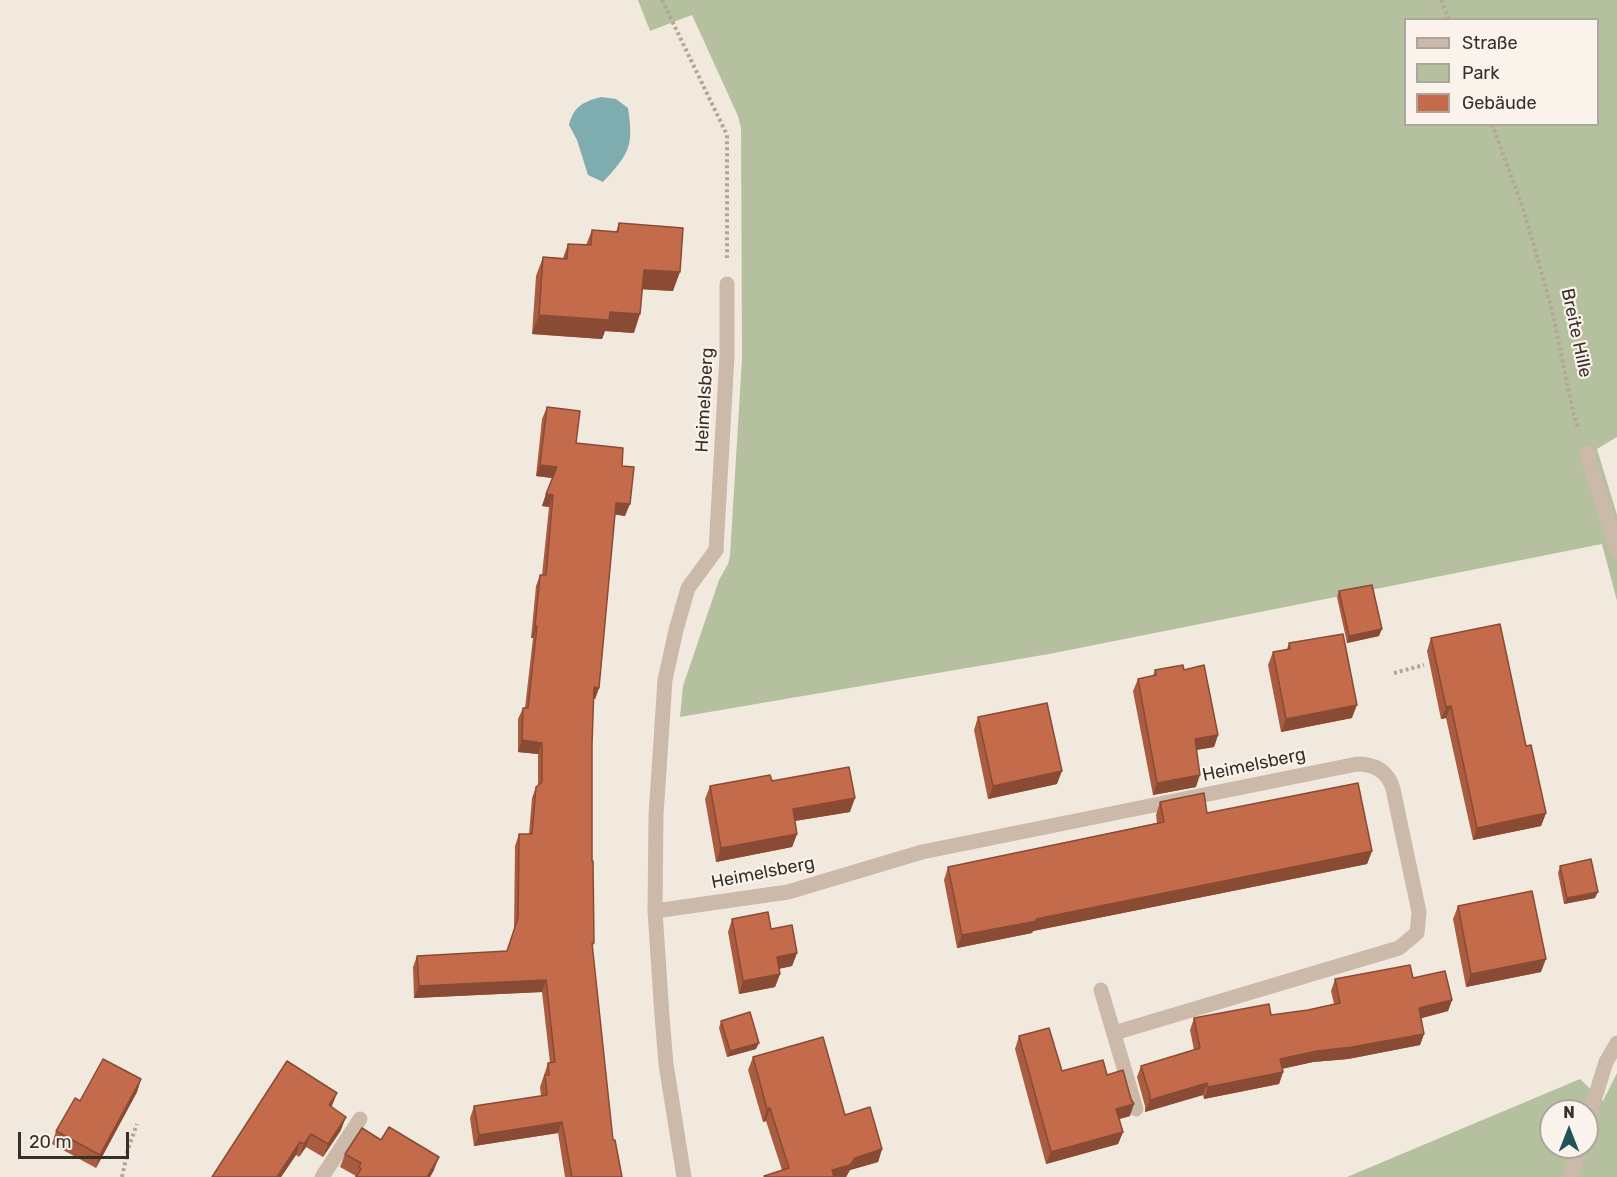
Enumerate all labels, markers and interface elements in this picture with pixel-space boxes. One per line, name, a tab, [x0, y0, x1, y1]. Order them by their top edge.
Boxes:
legend	[1404, 18, 1599, 126]
text: Straße	[1462, 32, 1518, 54]
text: Park	[1462, 62, 1499, 84]
text: Gebäude	[1462, 92, 1537, 114]
street label: Breite Hille	[1556, 286, 1596, 380]
street label: Heimelsberg	[691, 347, 719, 453]
street label: Heimelsberg	[1200, 744, 1308, 786]
street label: Heimelsberg	[709, 852, 817, 894]
north arrow	[1539, 1099, 1599, 1159]
text: N	[1563, 1103, 1575, 1122]
scale bar	[21, 1120, 132, 1158]
text: 20 m	[29, 1131, 71, 1153]

